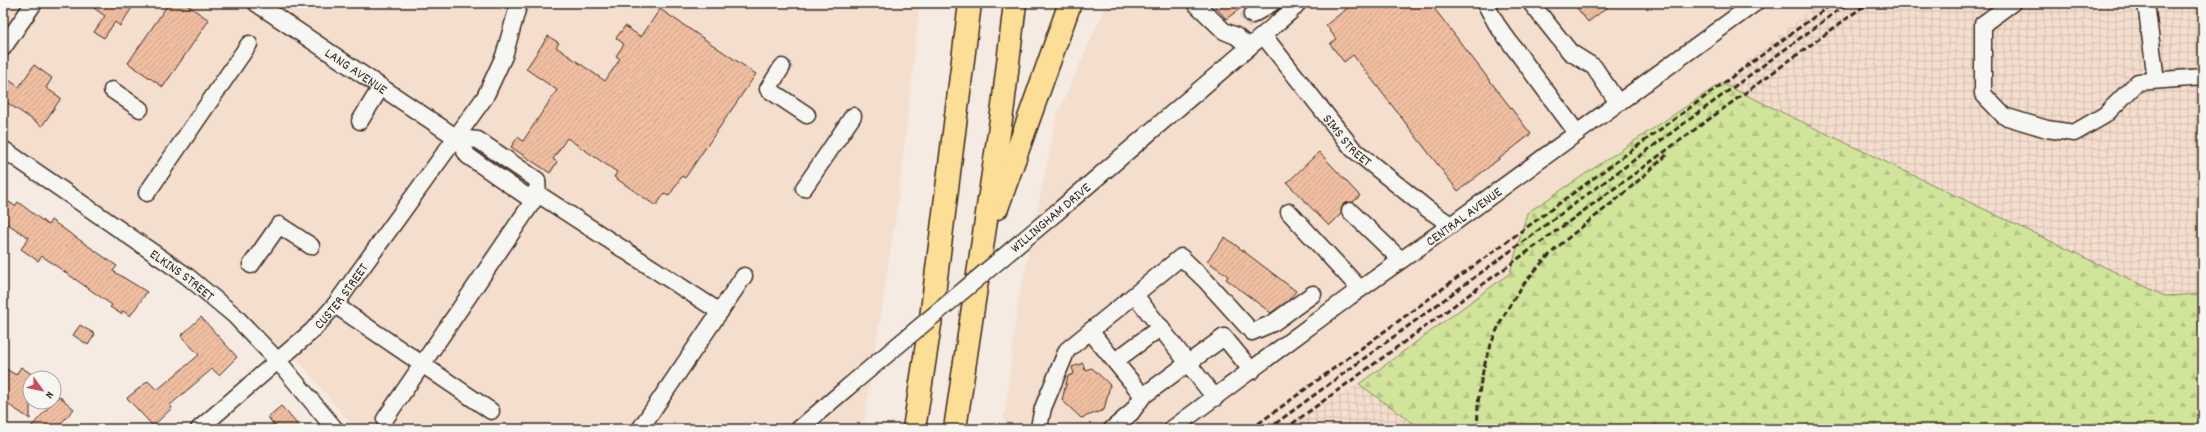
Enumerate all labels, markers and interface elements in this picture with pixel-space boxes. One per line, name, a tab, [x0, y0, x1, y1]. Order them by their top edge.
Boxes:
street label: LANG AVENUE	[320, 44, 391, 101]
street label: SIMS STREET	[1317, 110, 1376, 173]
street label: WILLINGHAM DRIVE	[1007, 178, 1096, 258]
street label: CENTRAL AVENUE	[1422, 183, 1507, 252]
street label: ELKINS STREET	[145, 245, 218, 307]
street label: CUSTER STREET	[310, 259, 374, 334]
north arrow	[22, 370, 62, 410]
text: N	[40, 388, 57, 401]

